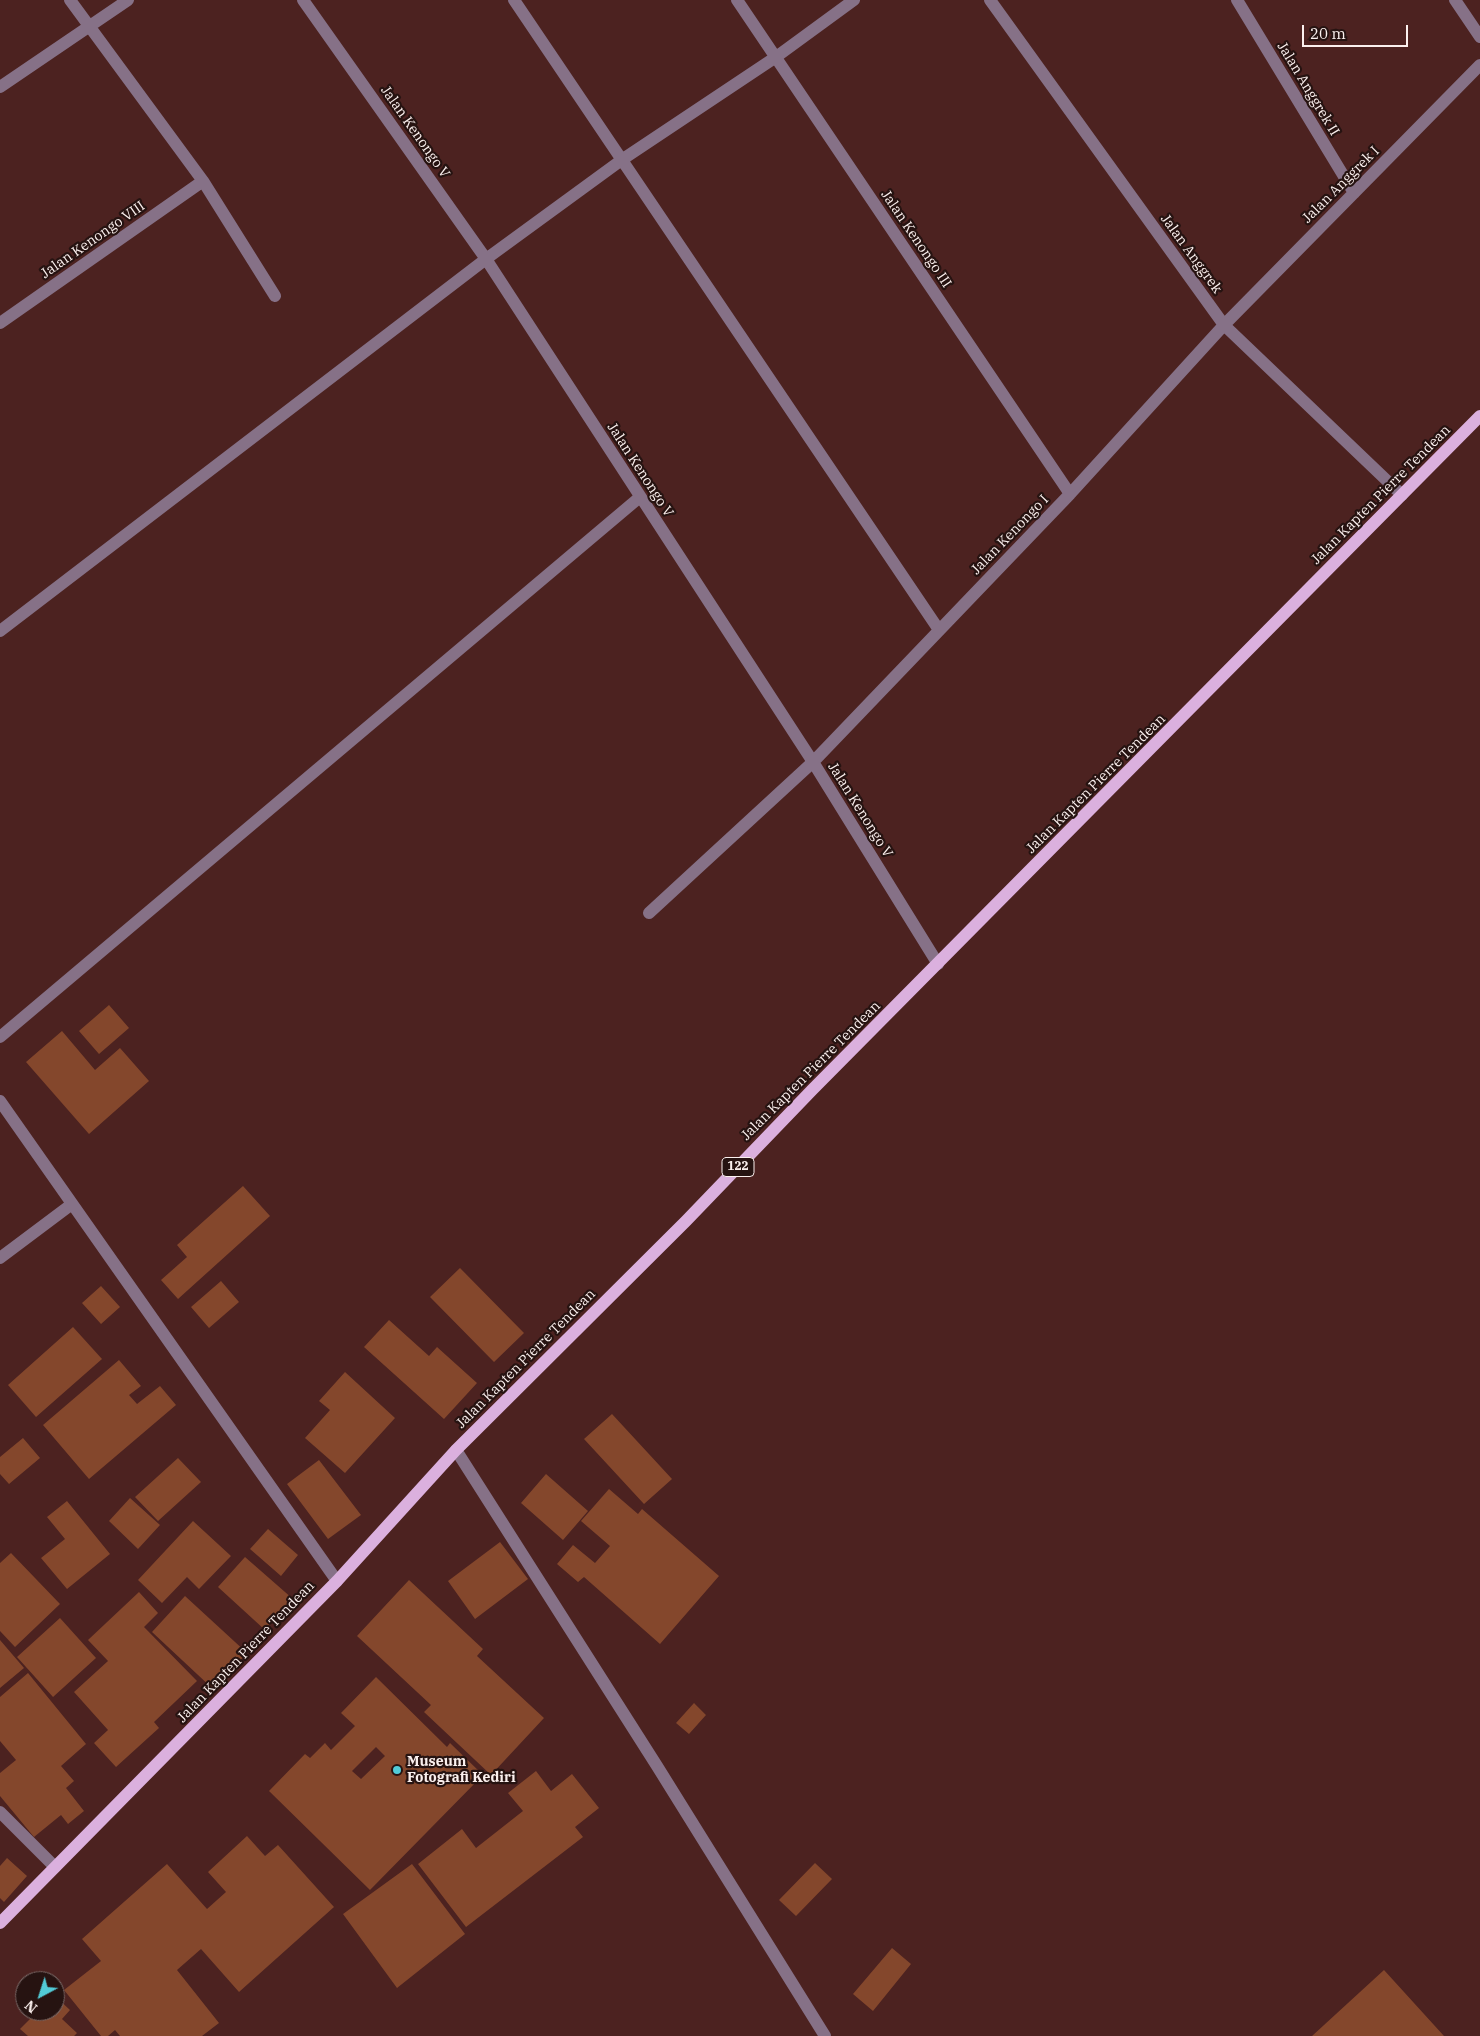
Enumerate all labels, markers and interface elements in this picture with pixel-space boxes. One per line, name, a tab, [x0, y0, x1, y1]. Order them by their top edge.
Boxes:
scale bar	[1305, 15, 1411, 47]
text: 20 m	[1310, 24, 1346, 43]
street label: Jalan Anggrek II	[1273, 39, 1343, 139]
street label: Jalan Kenongo V	[377, 83, 453, 181]
street label: Jalan Anggrek I	[1299, 143, 1383, 227]
street label: Jalan Kenongo III	[877, 187, 955, 291]
street label: Jalan Kenongo VIII	[38, 198, 148, 282]
street label: Jalan Anggrek	[1157, 211, 1225, 297]
street label: Jalan Kenongo V	[603, 420, 677, 520]
street label: Jalan Kapten Pierre Tendean	[1308, 422, 1454, 568]
street label: Jalan Kenongo I	[968, 492, 1052, 578]
street label: Jalan Kapten Pierre Tendean	[1023, 711, 1169, 857]
street label: Jalan Kenongo V	[824, 759, 896, 861]
street label: Jalan Kapten Pierre Tendean	[738, 998, 884, 1144]
road number: 122	[722, 1158, 754, 1176]
street label: Jalan Kapten Pierre Tendean	[453, 1286, 599, 1432]
street label: Jalan Kapten Pierre Tendean	[174, 1578, 318, 1726]
place label: Museum Fotografi Kediri	[407, 1754, 516, 1786]
marker: Museum Fotografi Kediri	[391, 1764, 403, 1776]
north arrow	[15, 1971, 65, 2021]
text: N	[21, 1996, 41, 2017]

